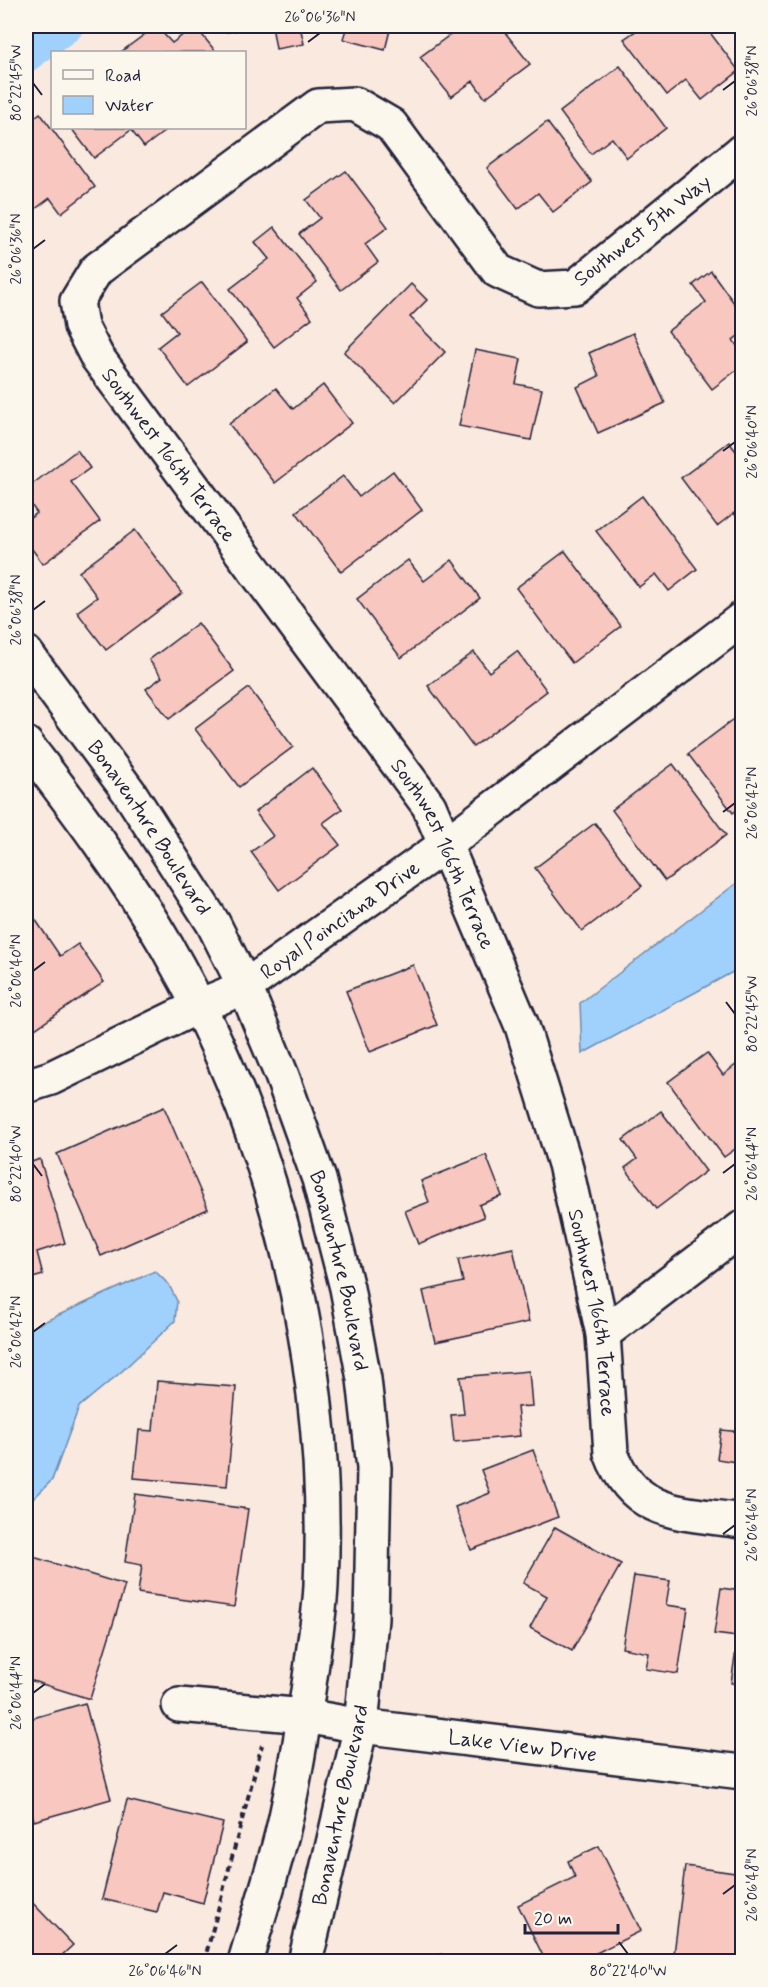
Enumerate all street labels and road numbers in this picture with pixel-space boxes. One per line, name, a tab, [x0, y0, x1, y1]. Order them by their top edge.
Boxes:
street label: Southwest 5th Way	[568, 168, 717, 293]
street label: Southwest 166th Terrace	[95, 362, 242, 548]
street label: Bonaventure Boulevard	[80, 735, 217, 921]
street label: Southwest 166th Terrace	[384, 753, 501, 954]
street label: Royal Poinciana Drive	[255, 854, 426, 987]
street label: Bonaventure Boulevard	[302, 1167, 375, 1373]
street label: Southwest 166th Terrace	[560, 1206, 622, 1417]
street label: Bonaventure Boulevard	[306, 1702, 376, 1908]
street label: Lake View Drive	[446, 1724, 598, 1769]

